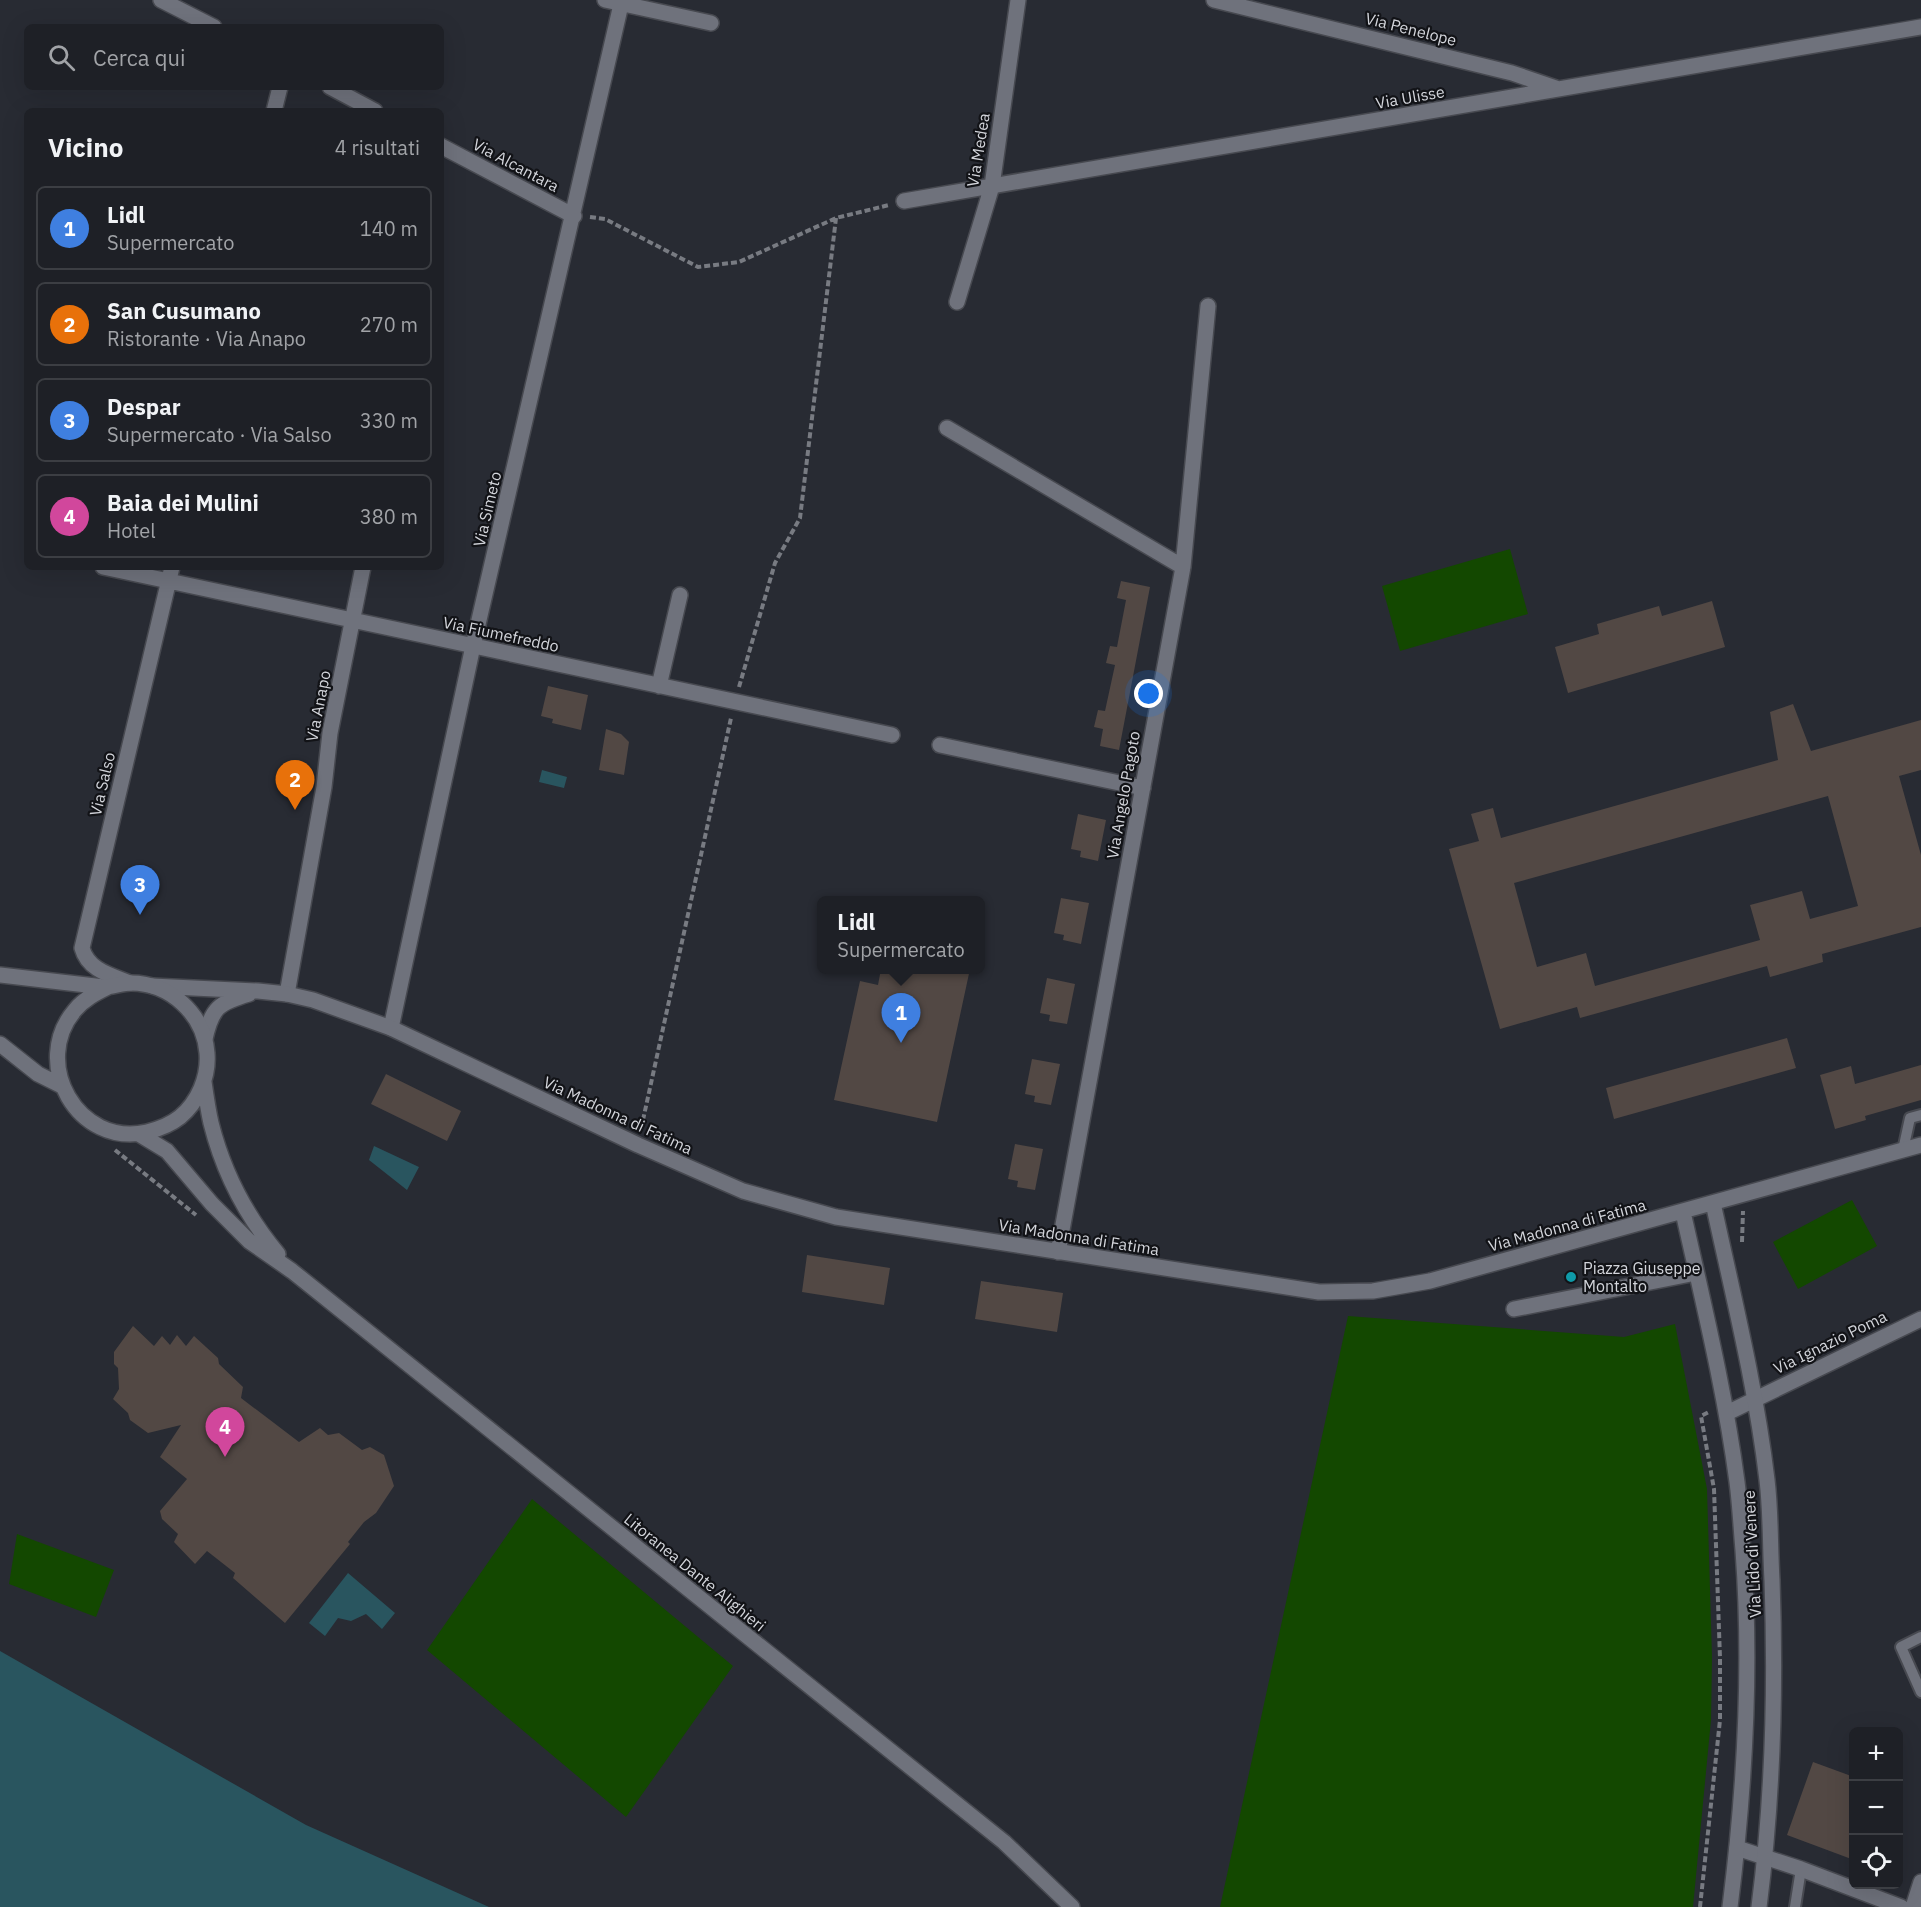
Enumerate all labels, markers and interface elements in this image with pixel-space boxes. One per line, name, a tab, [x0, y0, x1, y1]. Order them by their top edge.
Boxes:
street label: Via Penelope	[1363, 8, 1459, 50]
search box	[24, 24, 444, 90]
icon: search	[45, 41, 78, 74]
text: Cerca qui	[93, 43, 185, 72]
street label: Via Ulisse	[1374, 81, 1446, 113]
street label: Via Medea	[962, 111, 994, 188]
text: Vicino	[48, 130, 123, 164]
text: 4 risultati	[335, 134, 420, 161]
street label: Via Alcantara	[469, 134, 563, 196]
text: Lidl	[107, 200, 145, 229]
text: 1	[64, 215, 76, 242]
text: 140 m	[360, 215, 418, 242]
text: Supermercato	[107, 229, 234, 256]
text: San Cusumano	[107, 296, 261, 325]
text: 2	[64, 311, 76, 338]
text: 270 m	[360, 311, 418, 338]
text: Ristorante · Via Anapo	[107, 325, 306, 352]
text: Despar	[107, 392, 181, 421]
text: 3	[64, 407, 76, 434]
text: 330 m	[360, 407, 418, 434]
text: Supermercato · Via Salso	[107, 421, 332, 448]
street label: Via Simeto	[469, 469, 505, 549]
text: Baia dei Mulini	[107, 488, 259, 517]
text: 4	[64, 503, 76, 530]
text: 380 m	[360, 503, 418, 530]
text: Hotel	[107, 517, 156, 544]
street label: Via Fiumefreddo	[441, 612, 561, 656]
street label: Via Anapo	[301, 669, 335, 743]
your location	[1134, 679, 1163, 708]
street label: Via Angelo Pagoto	[1102, 729, 1144, 861]
street label: Via Salso	[85, 750, 119, 818]
pin: 2	[276, 760, 314, 810]
pin: 3	[120, 866, 160, 915]
popup	[817, 896, 985, 974]
text: Lidl	[837, 907, 875, 936]
text: Supermercato	[837, 936, 965, 963]
pin: 1	[882, 994, 920, 1043]
street label: Via Madonna di Fatima	[540, 1072, 696, 1159]
street label: Via Madonna di Fatima	[1486, 1194, 1648, 1256]
street label: Via Madonna di Fatima	[997, 1214, 1161, 1260]
place label: Piazza Giuseppe Montalto	[1583, 1258, 1701, 1296]
marker: Piazza Giuseppe Montalto	[1564, 1270, 1578, 1284]
street label: Via Ignazio Poma	[1770, 1306, 1890, 1378]
pin: 4	[206, 1408, 244, 1457]
street label: Via Lido di Venere	[1739, 1490, 1765, 1618]
street label: Litoranea Dante Alighieri	[620, 1509, 770, 1635]
map controls	[1849, 1727, 1903, 1889]
button: +	[1849, 1727, 1903, 1781]
button: −	[1849, 1781, 1903, 1835]
button: locate	[1849, 1835, 1903, 1889]

